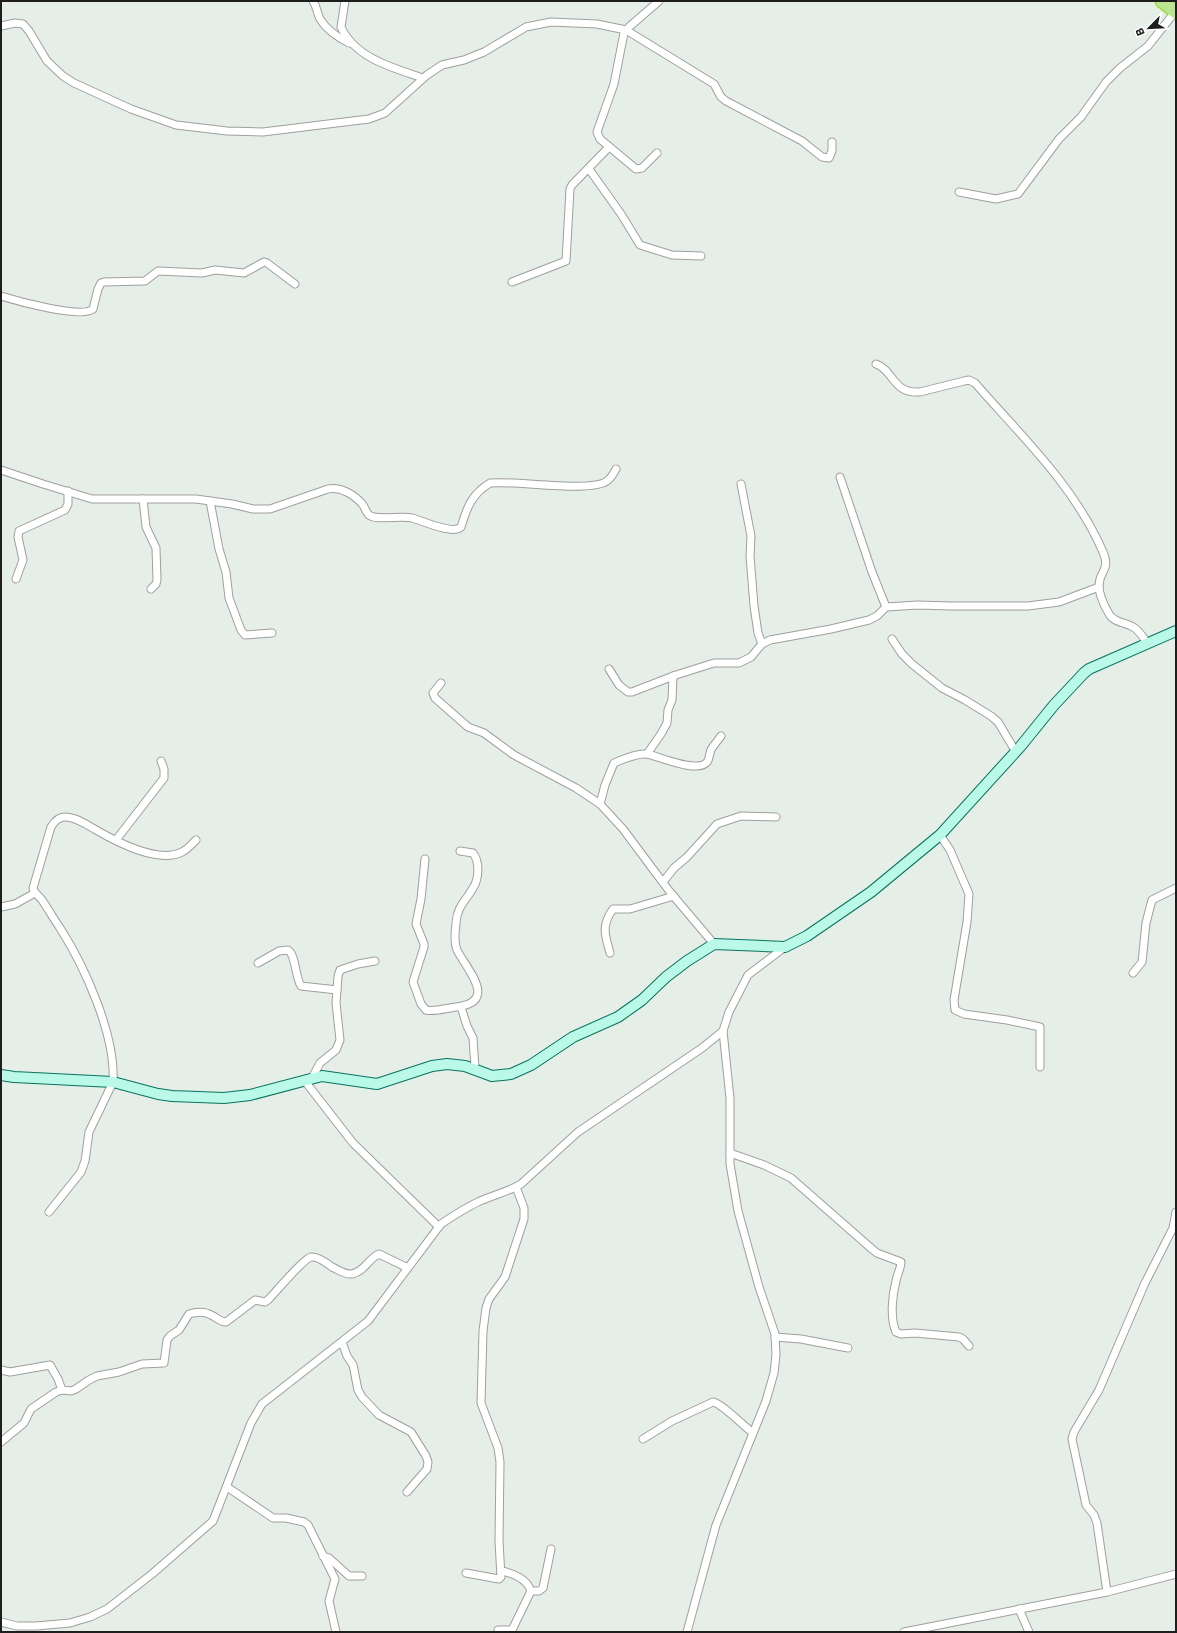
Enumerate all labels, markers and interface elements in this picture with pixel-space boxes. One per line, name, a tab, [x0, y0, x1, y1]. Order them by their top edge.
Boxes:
north arrow	[1129, 8, 1169, 48]
text: B	[1132, 26, 1148, 38]

